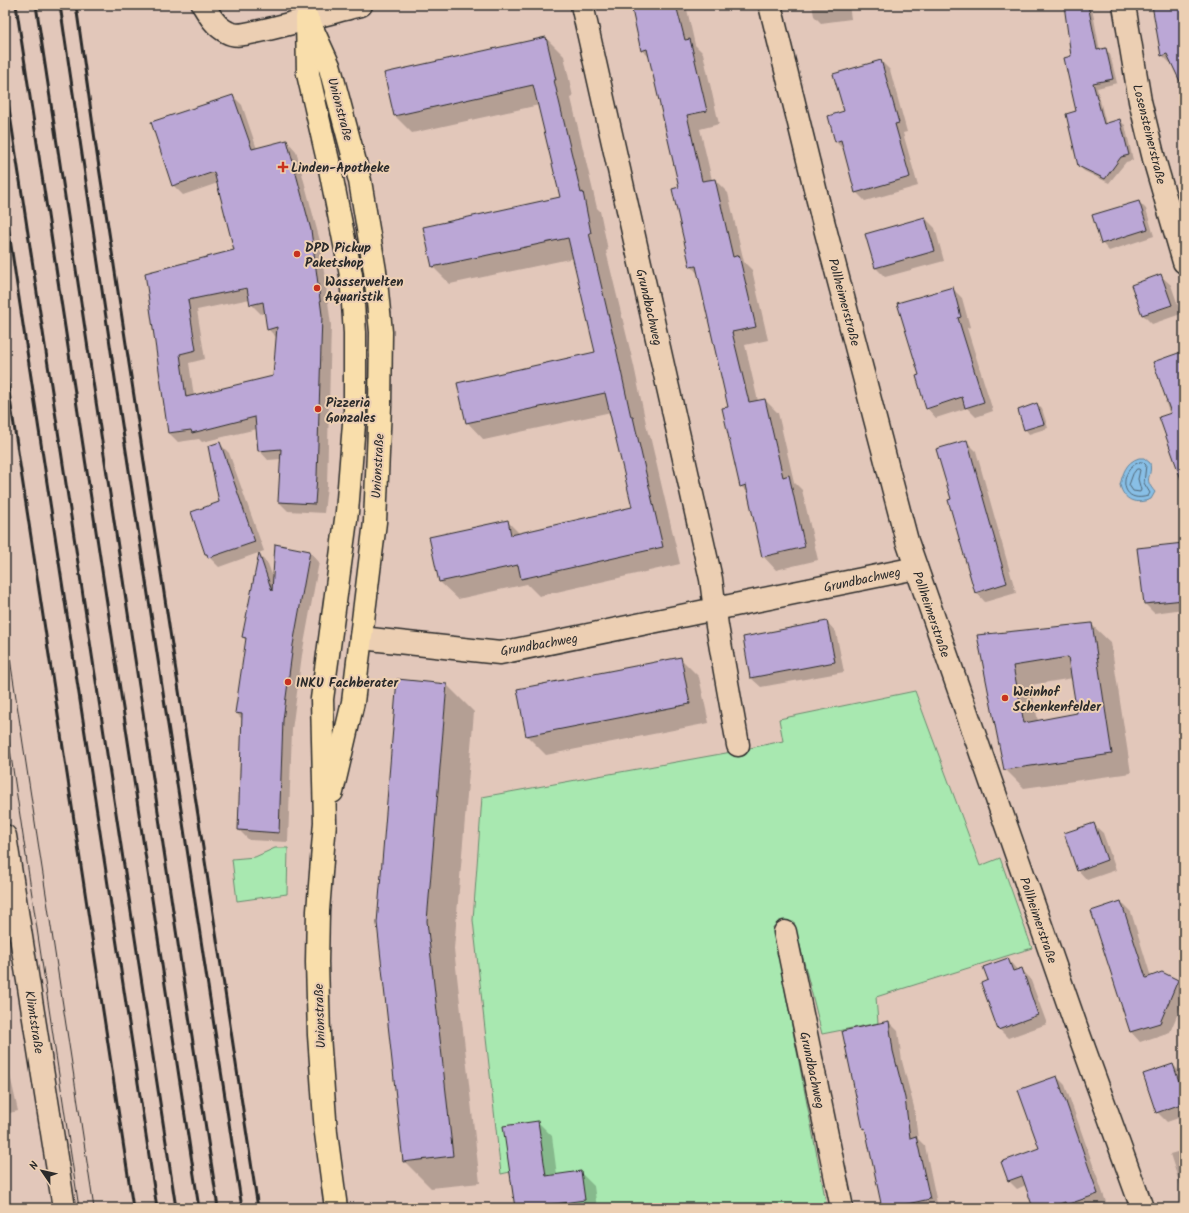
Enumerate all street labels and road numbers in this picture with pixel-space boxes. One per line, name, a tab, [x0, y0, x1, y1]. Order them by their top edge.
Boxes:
street label: Unionstraße	[321, 75, 358, 144]
street label: Losensteinerstraße	[1126, 82, 1171, 187]
street label: Pollheimerstraße	[822, 256, 865, 349]
street label: Grundbachweg	[629, 267, 668, 348]
street label: Unionstraße	[366, 433, 391, 499]
street label: Grundbachweg	[822, 562, 903, 599]
street label: Pollheimerstraße	[906, 568, 955, 661]
street label: Grundbachweg	[499, 628, 580, 663]
street label: Pollheimerstraße	[1013, 874, 1062, 967]
street label: Unionstraße	[309, 983, 332, 1049]
street label: Klimtstraße	[18, 989, 49, 1056]
street label: Grundbachweg	[793, 1030, 830, 1111]

